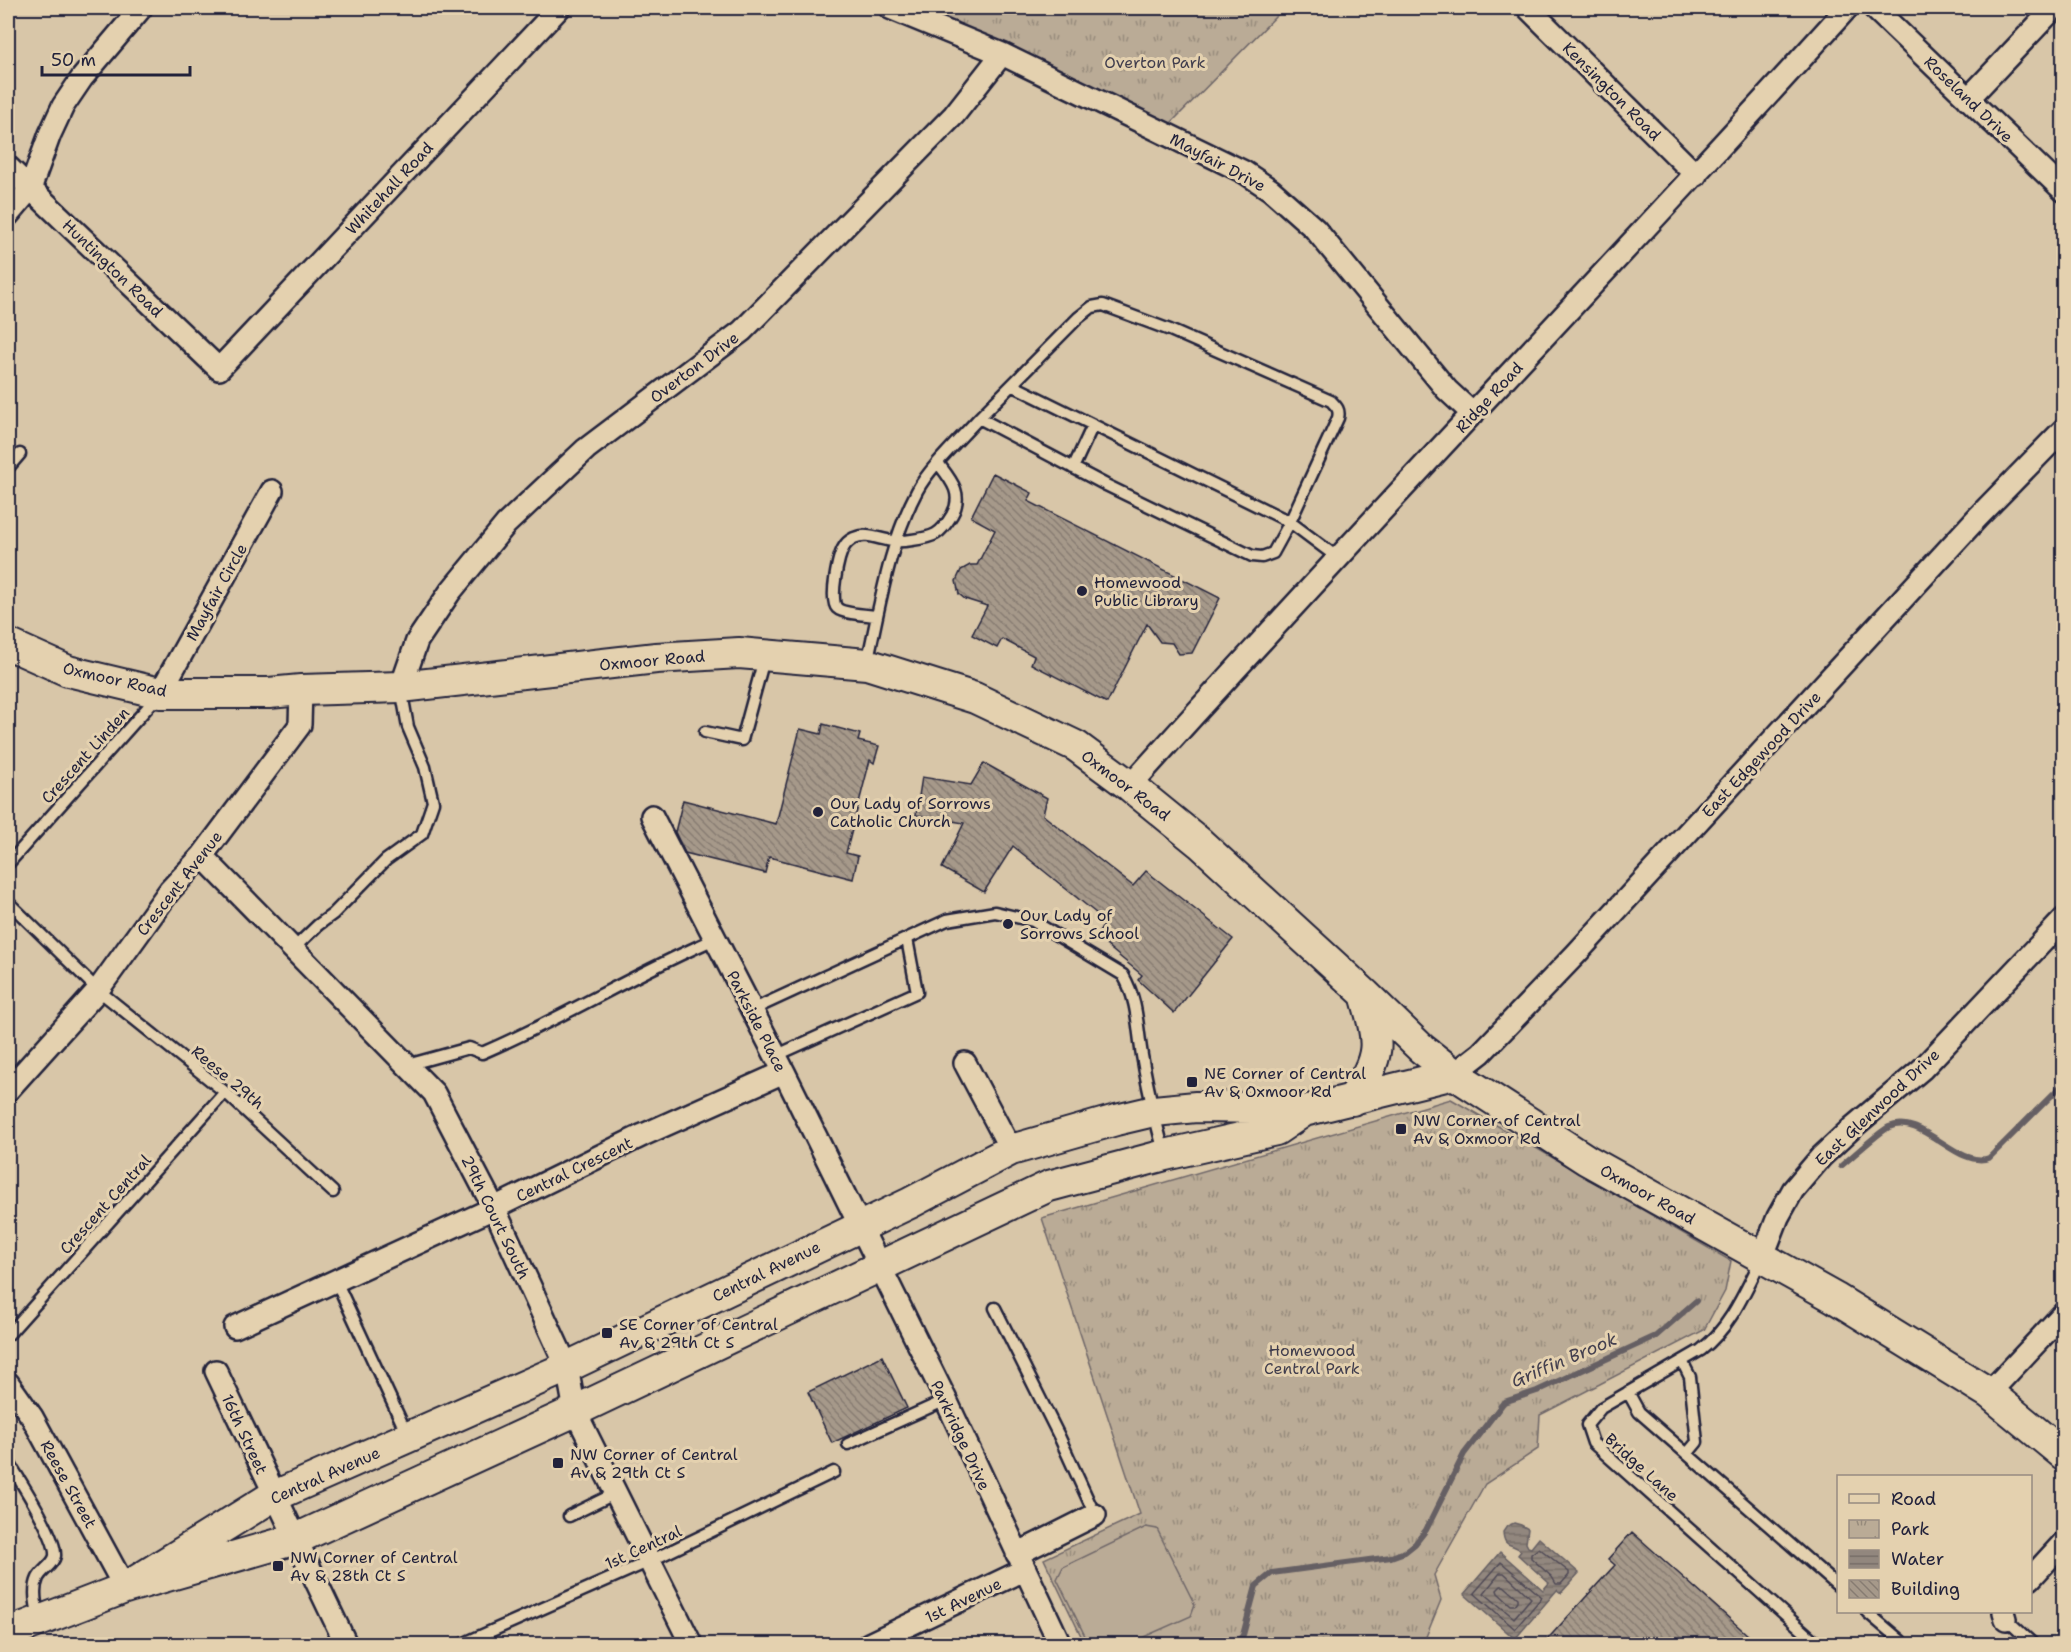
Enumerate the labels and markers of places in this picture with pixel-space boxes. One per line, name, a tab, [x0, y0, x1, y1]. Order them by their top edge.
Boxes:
place label: Homewood Public Library	[1094, 572, 1199, 611]
marker: Homewood Public Library	[1075, 584, 1089, 598]
place label: Our Lady of Sorrows Catholic Church	[830, 793, 991, 832]
marker: Our Lady of Sorrows Catholic Church	[811, 805, 825, 819]
place label: Our Lady of Sorrows School	[1020, 905, 1139, 944]
marker: Our Lady of Sorrows School	[1001, 917, 1015, 931]
place label: NE Corner of Central Av & Oxmoor Rd	[1204, 1063, 1366, 1102]
marker: NE Corner of Central Av & Oxmoor Rd	[1185, 1075, 1199, 1089]
place label: NW Corner of Central Av & Oxmoor Rd	[1413, 1110, 1581, 1149]
marker: NW Corner of Central Av & Oxmoor Rd	[1394, 1122, 1408, 1136]
place label: SE Corner of Central Av & 29th Ct S	[619, 1314, 778, 1353]
marker: SE Corner of Central Av & 29th Ct S	[600, 1326, 614, 1340]
place label: NW Corner of Central Av & 29th Ct S	[570, 1444, 738, 1483]
marker: NW Corner of Central Av & 29th Ct S	[551, 1456, 565, 1470]
place label: NW Corner of Central Av & 28th Ct S	[290, 1547, 458, 1586]
marker: NW Corner of Central Av & 28th Ct S	[271, 1559, 285, 1573]

